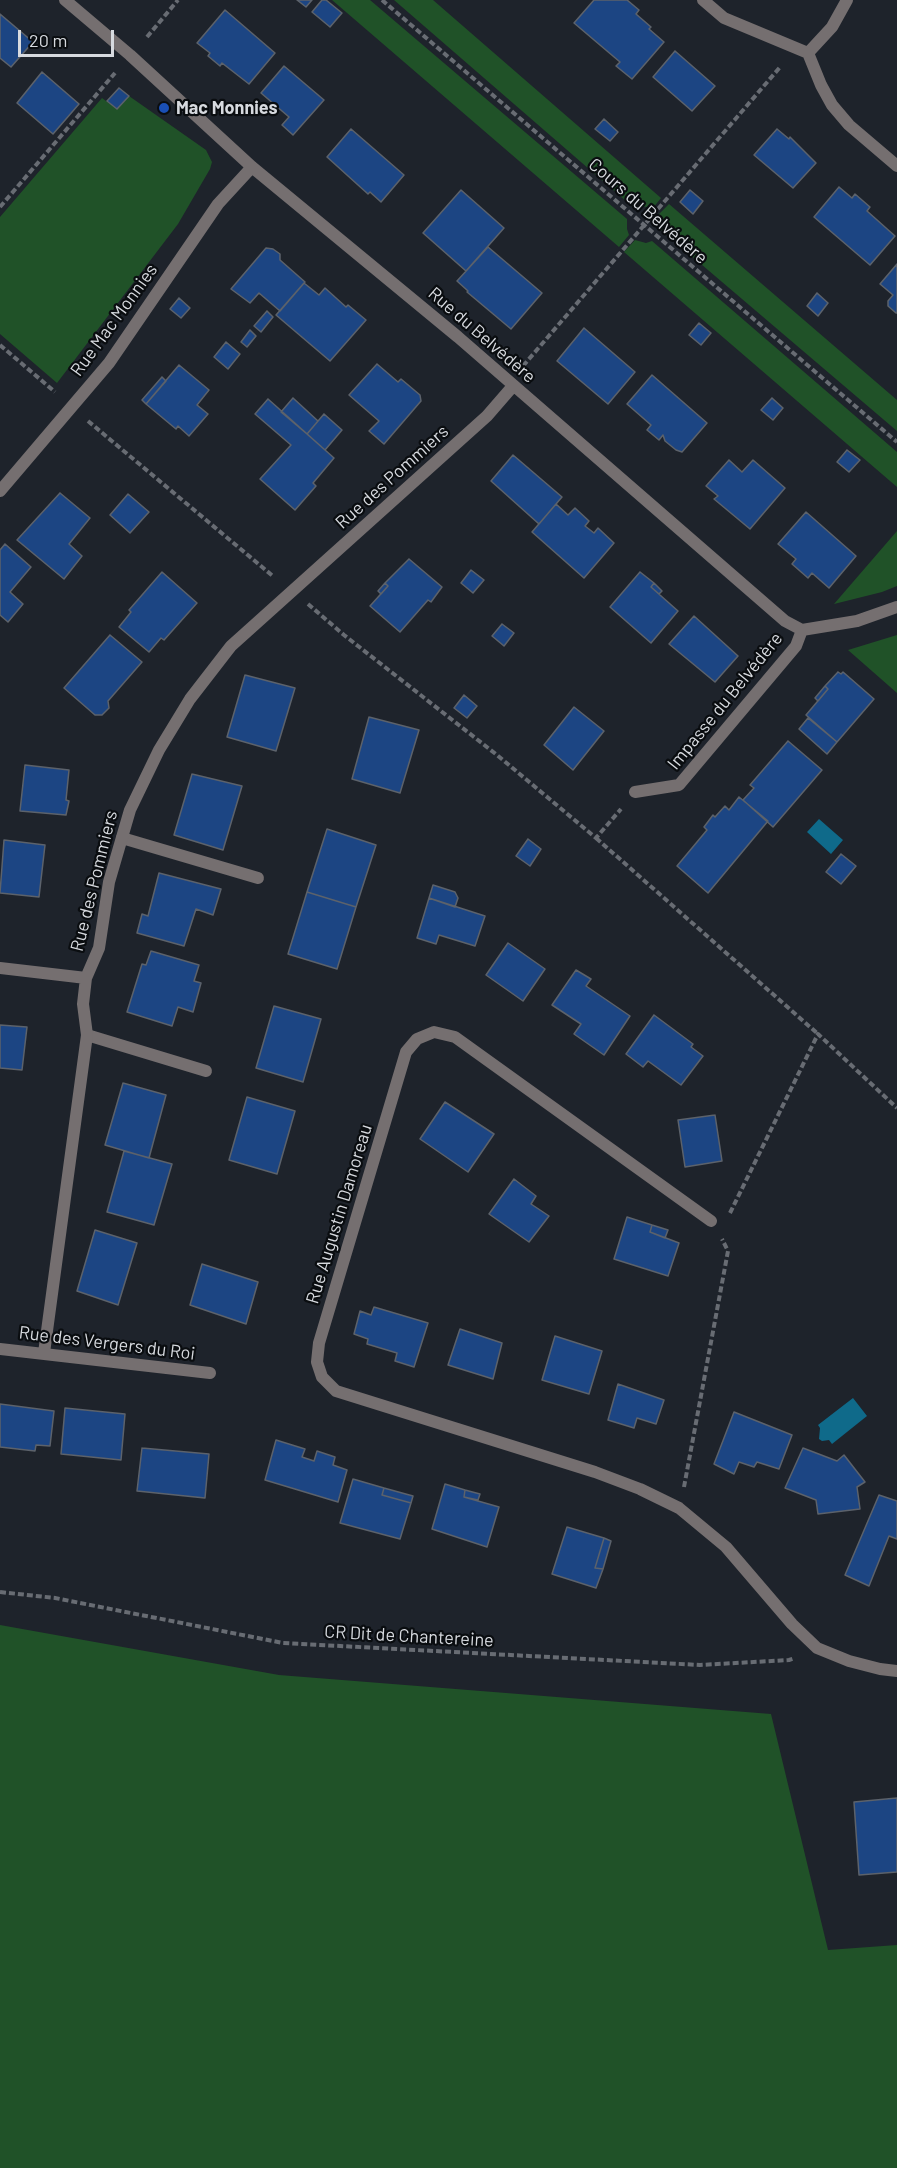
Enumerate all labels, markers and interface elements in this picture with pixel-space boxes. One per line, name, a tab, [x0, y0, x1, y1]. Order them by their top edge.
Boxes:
scale bar	[21, 18, 117, 56]
text: 20 m	[29, 29, 67, 51]
place label: Mac Monnies	[176, 97, 278, 119]
marker: Mac Monnies	[157, 101, 171, 115]
street label: Cours du Belvédère	[584, 153, 712, 269]
street label: Rue Mac Monnies	[66, 260, 162, 380]
street label: Rue du Belvédère	[424, 282, 540, 388]
street label: Rue des Pommiers	[331, 421, 453, 533]
street label: Impasse du Belvédère	[663, 628, 787, 774]
street label: Rue des Pommiers	[66, 808, 122, 954]
street label: Rue Augustin Damoreau	[301, 1122, 377, 1306]
street label: Rue des Vergers du Roi	[18, 1321, 196, 1365]
street label: CR Dit de Chantereine	[324, 1621, 494, 1651]

